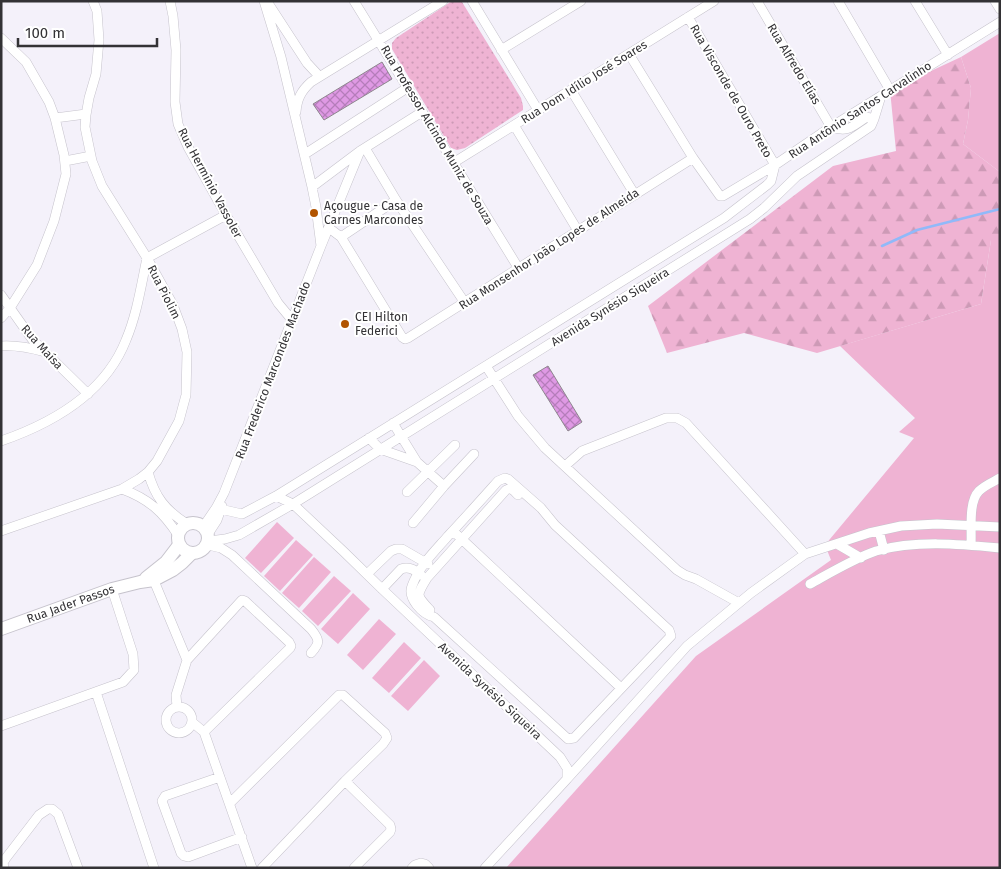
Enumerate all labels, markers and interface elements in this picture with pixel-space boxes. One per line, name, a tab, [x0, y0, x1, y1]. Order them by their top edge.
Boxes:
scale bar	[18, 15, 156, 47]
street label: Rua Alfredo Elías	[764, 21, 824, 107]
street label: Rua Visconde de Ouro Preto	[687, 22, 775, 160]
text: 100 m	[25, 24, 65, 42]
street label: Rua Dom Idílio José Soares	[518, 37, 650, 127]
street label: Rua Professor Alcindo Muniz de Souza	[378, 43, 496, 227]
street label: Rua Antônio Santos Carvalinho	[786, 59, 934, 161]
street label: Rua Hermínio Vassoler	[175, 125, 245, 241]
street label: Rua Monsenhor João Lopes de Almeida	[456, 185, 642, 313]
place label: Açougue - Casa de Carnes Marcondes	[324, 199, 424, 227]
marker: Açougue - Casa de Carnes Marcondes	[308, 207, 320, 219]
street label: Rua Piolim	[144, 263, 184, 321]
street label: Avenida Synésio Siqueira	[548, 265, 672, 349]
street label: Rua Frederico Marcondes Machado	[233, 279, 313, 461]
place label: CEI Hilton Federici	[355, 310, 408, 338]
marker: CEI Hilton Federici	[339, 318, 351, 330]
street label: Rua Maísa	[18, 322, 66, 372]
street label: Rua Jader Passos	[25, 582, 117, 626]
street label: Avenida Synésio Siqueira	[435, 639, 545, 743]

